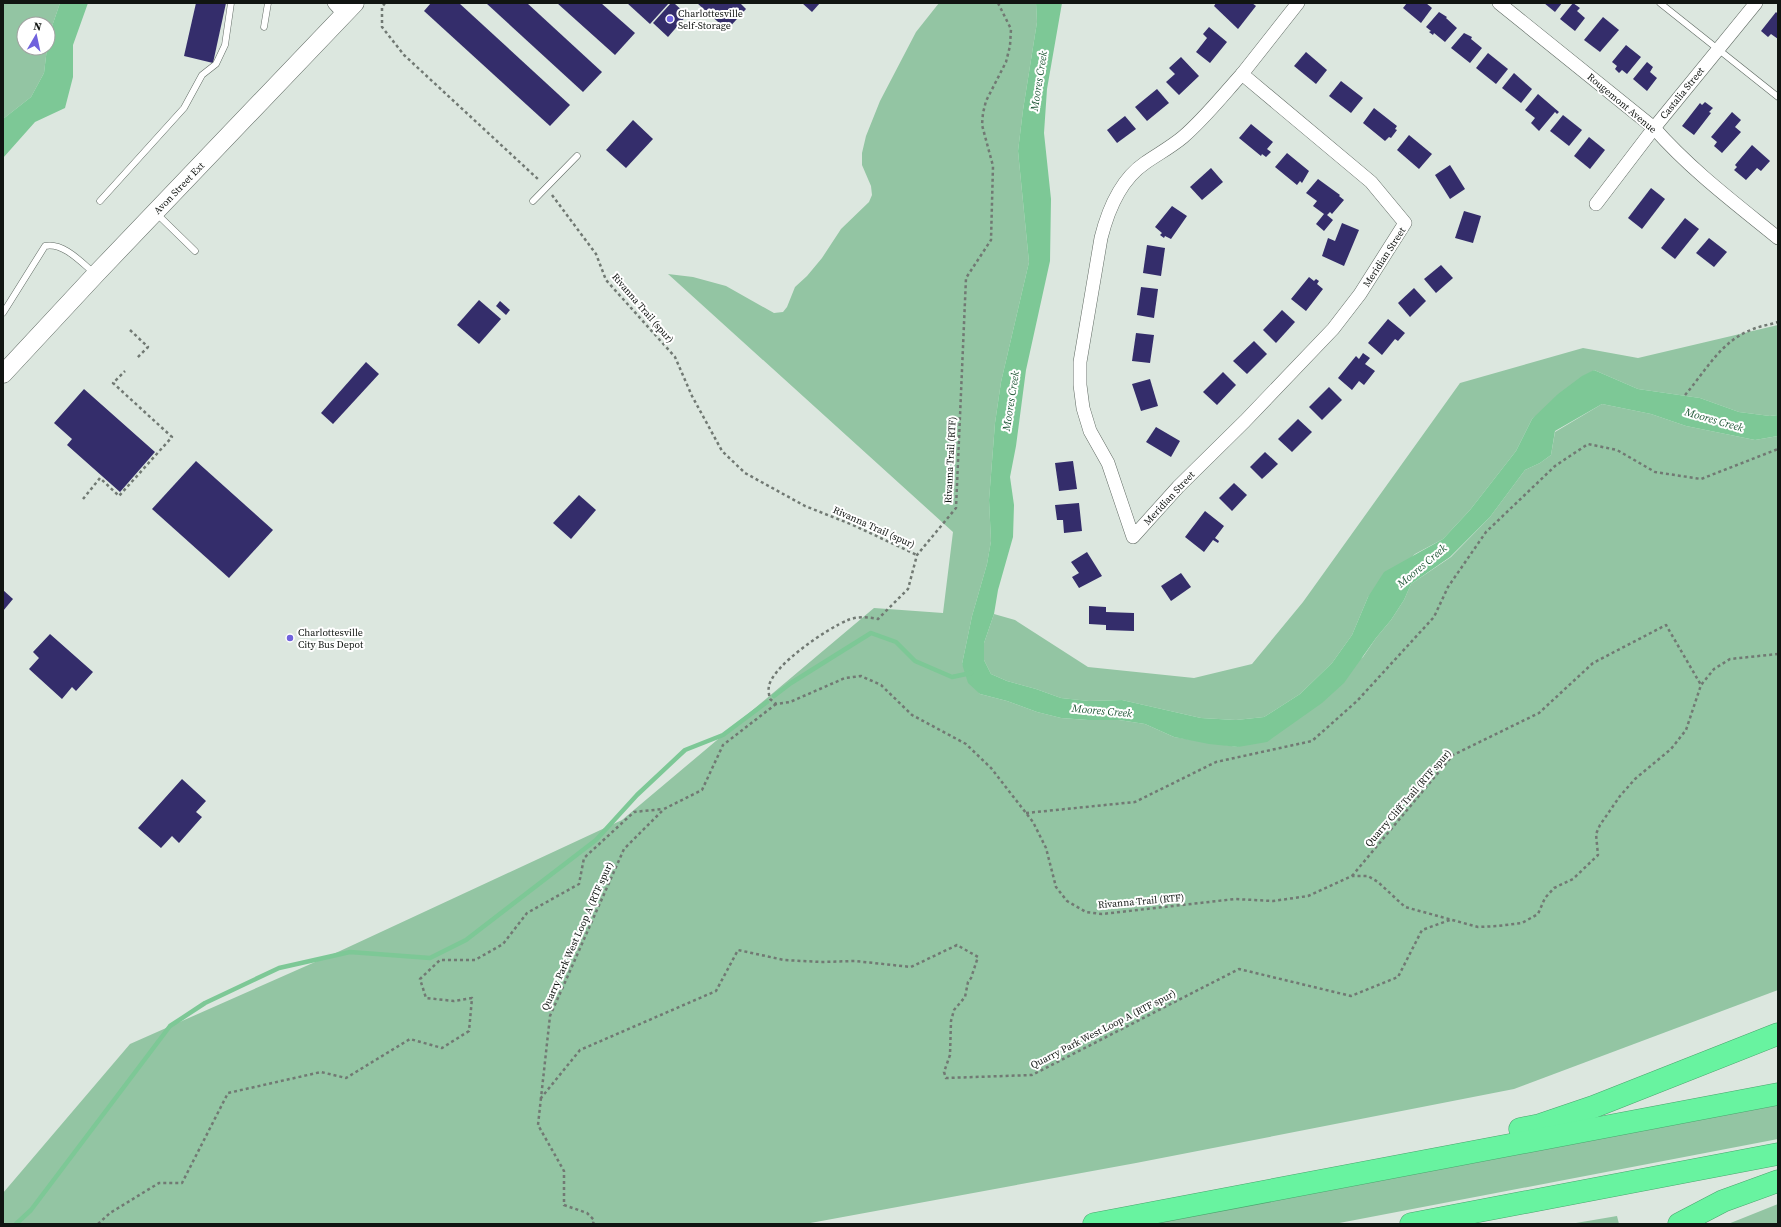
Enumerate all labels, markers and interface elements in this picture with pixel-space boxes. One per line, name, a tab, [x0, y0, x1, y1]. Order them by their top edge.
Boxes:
place label: Charlottesville Self-Storage	[678, 7, 743, 32]
marker: Charlottesville Self-Storage	[665, 14, 675, 24]
north arrow	[16, 16, 56, 56]
text: N	[32, 19, 43, 35]
water label: Moores Creek	[1027, 49, 1051, 113]
street label: Castalia Street	[1657, 64, 1707, 122]
street label: Rougemont Avenue	[1585, 70, 1659, 136]
street label: Avon Street Ext	[151, 159, 208, 217]
street label: Meridian Street	[1360, 224, 1409, 290]
street label: Rivanna Trail (spur)	[609, 270, 677, 346]
water label: Moores Creek	[999, 369, 1023, 433]
water label: Moores Creek	[1682, 404, 1746, 436]
street label: Rivanna Trail (RTF)	[941, 416, 959, 504]
street label: Meridian Street	[1141, 468, 1198, 528]
street label: Rivanna Trail (spur)	[831, 503, 917, 551]
water label: Moores Creek	[1393, 540, 1451, 592]
place label: Charlottesville City Bus Depot	[298, 626, 364, 651]
marker: Charlottesville City Bus Depot	[285, 633, 295, 643]
water label: Moores Creek	[1070, 701, 1134, 721]
street label: Quarry Cliff Trail (RTF spur)	[1362, 747, 1454, 849]
street label: Quarry Park West Loop A (RTF spur)	[538, 860, 616, 1012]
street label: Rivanna Trail (RTF)	[1097, 891, 1185, 911]
street label: Quarry Park West Loop A (RTF spur)	[1028, 987, 1178, 1071]

